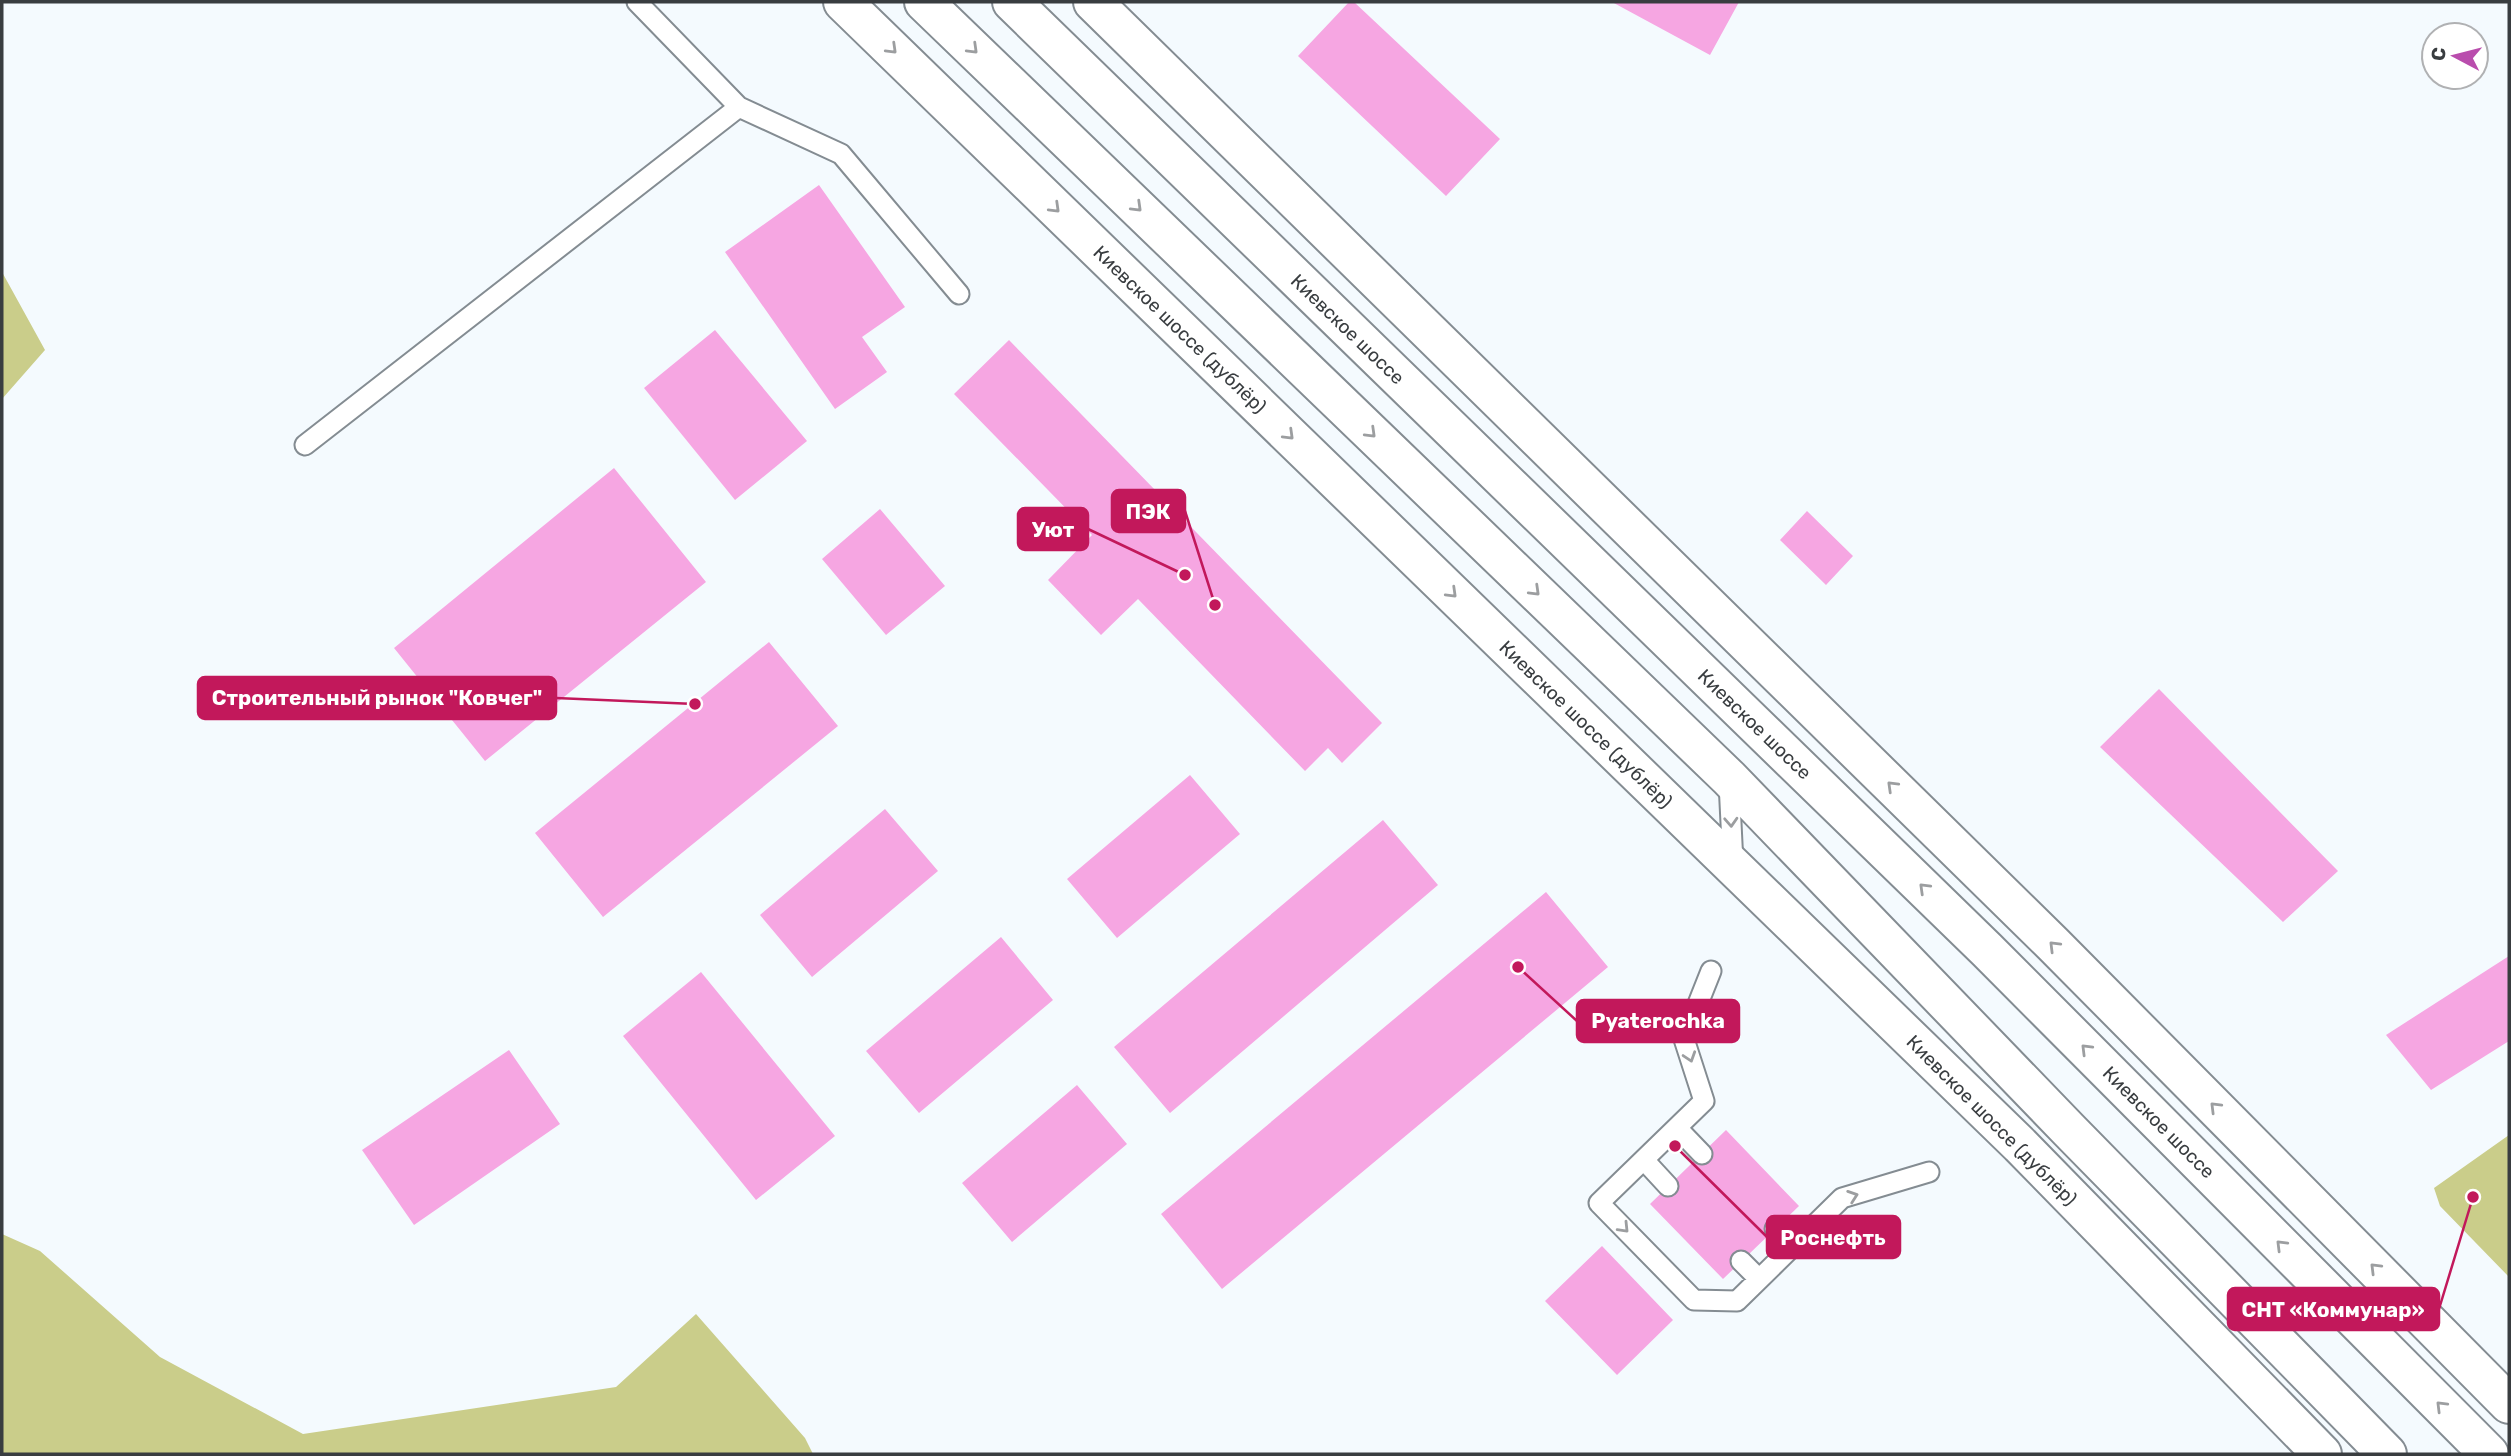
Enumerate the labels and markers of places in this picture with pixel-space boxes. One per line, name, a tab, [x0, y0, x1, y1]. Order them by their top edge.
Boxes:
callout: ПЭК	[1112, 490, 1185, 532]
callout: Уют	[1018, 508, 1088, 550]
callout: Строительный рынок "Ковчег"	[198, 677, 556, 719]
callout: Pyaterochka	[1577, 1000, 1739, 1042]
callout: Роснефть	[1767, 1216, 1900, 1258]
callout: СНТ «Коммунар»	[2228, 1288, 2439, 1330]

